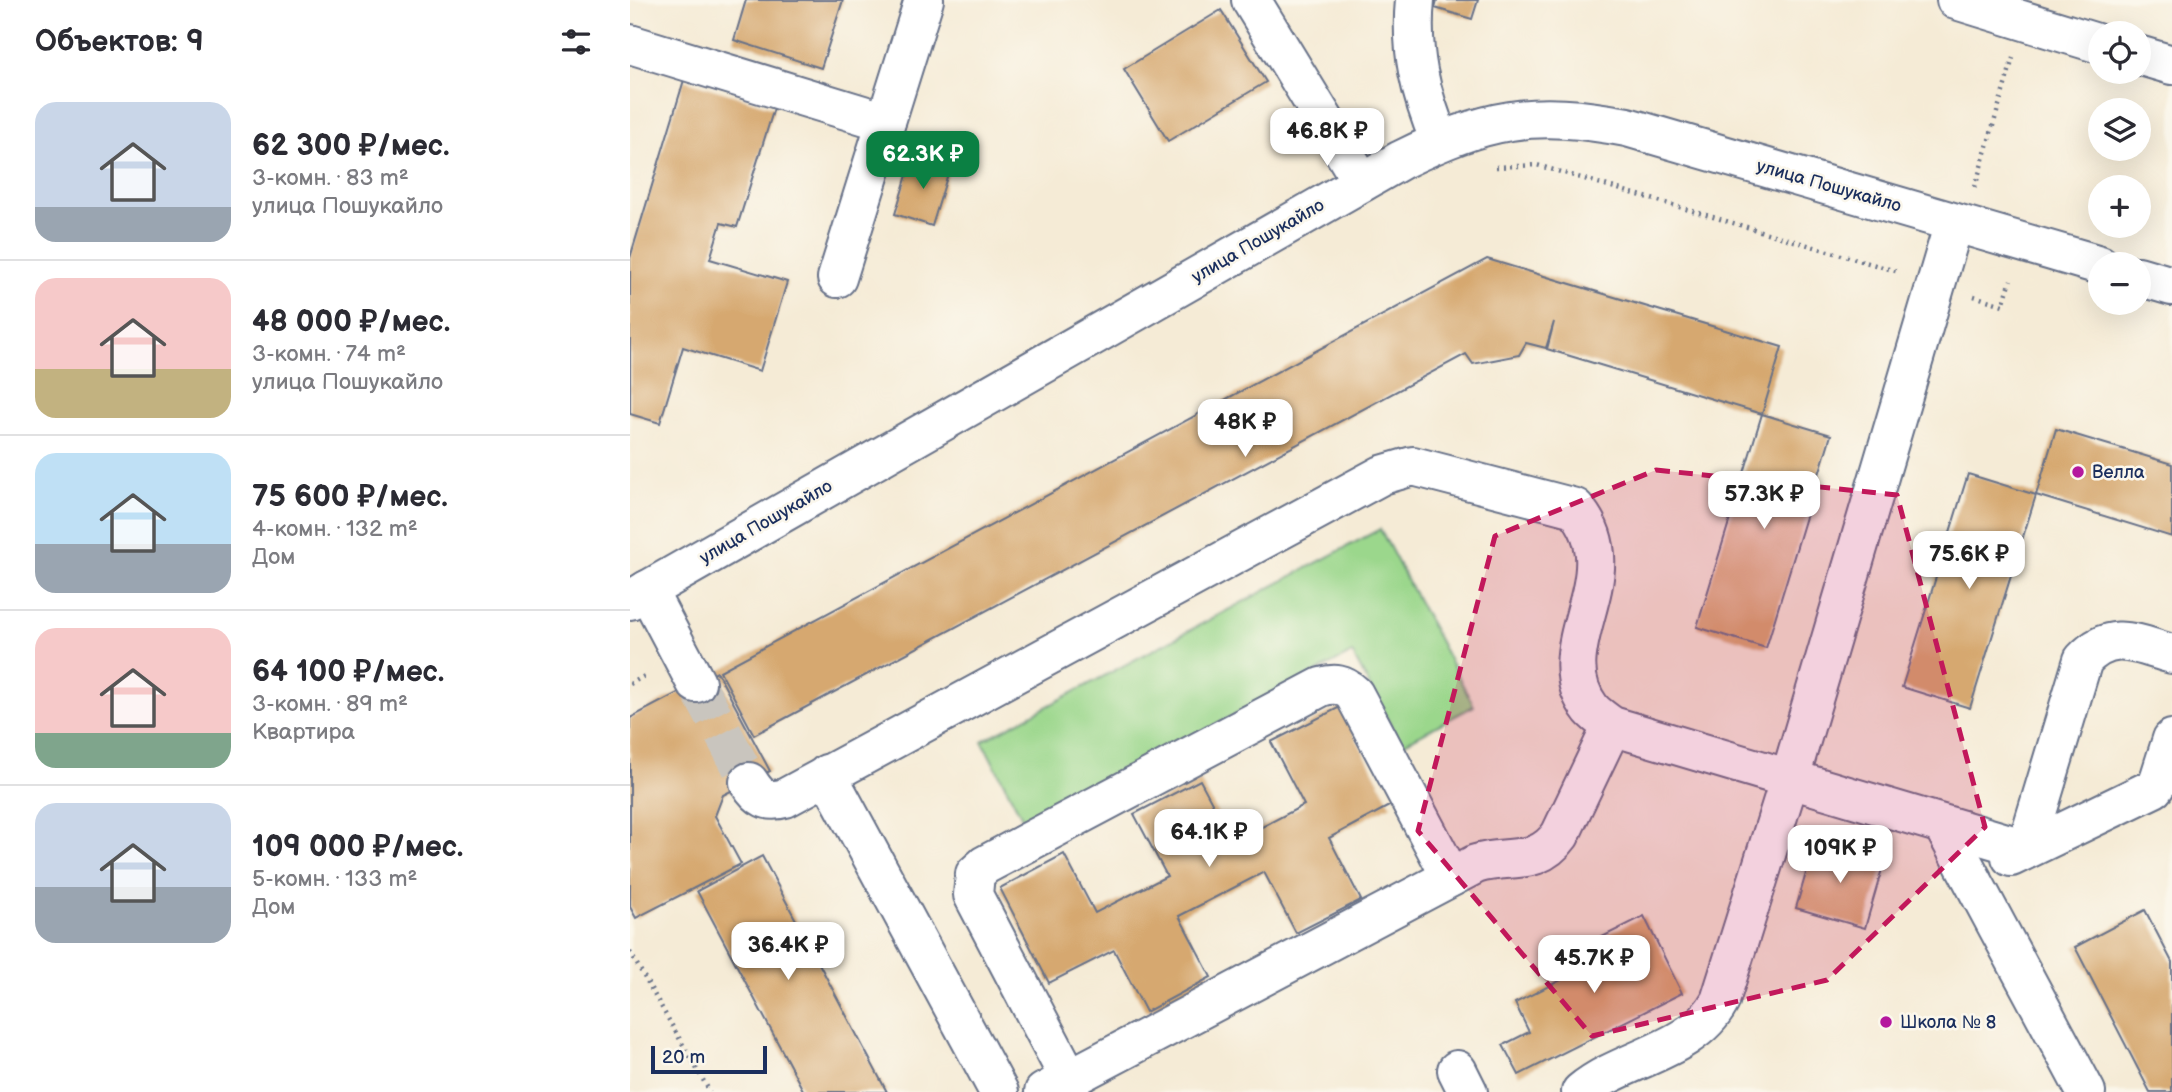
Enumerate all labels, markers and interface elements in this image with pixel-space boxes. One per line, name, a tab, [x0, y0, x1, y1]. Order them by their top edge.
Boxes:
map controls	[2088, 21, 2151, 315]
button: locate	[2088, 21, 2151, 84]
icon: filters	[557, 23, 595, 61]
text: Объектов: 9	[35, 24, 204, 60]
button: layers	[2088, 98, 2151, 161]
pin: 46.8K ₽	[1262, 108, 1392, 168]
text: 46.8K ₽	[1286, 117, 1368, 145]
text: 62 300 ₽/мес.	[252, 128, 450, 164]
icon: home	[91, 130, 175, 214]
pin: 62.3K ₽	[858, 132, 988, 191]
text: 62.3K ₽	[882, 140, 964, 168]
street label: улица Пошукайло	[1754, 155, 1904, 217]
text: 3-комн. · 83 m²	[252, 164, 409, 192]
button: +	[2088, 175, 2151, 238]
text: улица Пошукайло	[252, 192, 443, 220]
street label: улица Пошукайло	[1188, 195, 1328, 287]
button: −	[2088, 252, 2151, 315]
text: 48 000 ₽/мес.	[252, 304, 450, 340]
icon: home	[91, 306, 175, 390]
text: 3-комн. · 74 m²	[252, 340, 406, 368]
text: улица Пошукайло	[252, 368, 443, 396]
pin: 48K ₽	[1196, 400, 1294, 459]
text: 48K ₽	[1214, 408, 1276, 436]
place label: Велла	[2092, 462, 2145, 483]
marker: Велла	[2070, 464, 2086, 480]
pin: 57.3K ₽	[1699, 472, 1829, 531]
street label: улица Пошукайло	[696, 476, 836, 568]
text: 75 600 ₽/мес.	[252, 479, 448, 515]
text: 57.3K ₽	[1724, 480, 1804, 508]
icon: home	[91, 481, 175, 565]
text: 4-комн. · 132 m²	[252, 515, 418, 543]
pin: 75.6K ₽	[1904, 532, 2034, 591]
text: 75.6K ₽	[1929, 540, 2009, 568]
text: Дом	[252, 543, 295, 571]
text: 64 100 ₽/мес.	[252, 654, 444, 690]
icon: home	[91, 656, 175, 740]
text: 3-комн. · 89 m²	[252, 690, 408, 718]
text: Квартира	[252, 718, 355, 746]
pin: 64.1K ₽	[1144, 810, 1274, 869]
text: 64.1K ₽	[1170, 818, 1248, 846]
pin: 109K ₽	[1783, 826, 1897, 885]
text: 109 000 ₽/мес.	[252, 829, 463, 865]
icon: home	[91, 831, 175, 915]
text: 109K ₽	[1804, 834, 1876, 862]
text: 5-комн. · 133 m²	[252, 865, 417, 893]
text: Дом	[252, 893, 295, 921]
pin: 36.4K ₽	[723, 922, 853, 982]
text: 36.4K ₽	[747, 931, 829, 959]
pin: 45.7K ₽	[1529, 936, 1659, 995]
text: 45.7K ₽	[1554, 944, 1634, 972]
place label: Школа № 8	[1900, 1012, 1996, 1033]
marker: Школа № 8	[1878, 1014, 1894, 1030]
scale bar	[651, 1043, 766, 1075]
text: 20 m	[662, 1046, 705, 1069]

